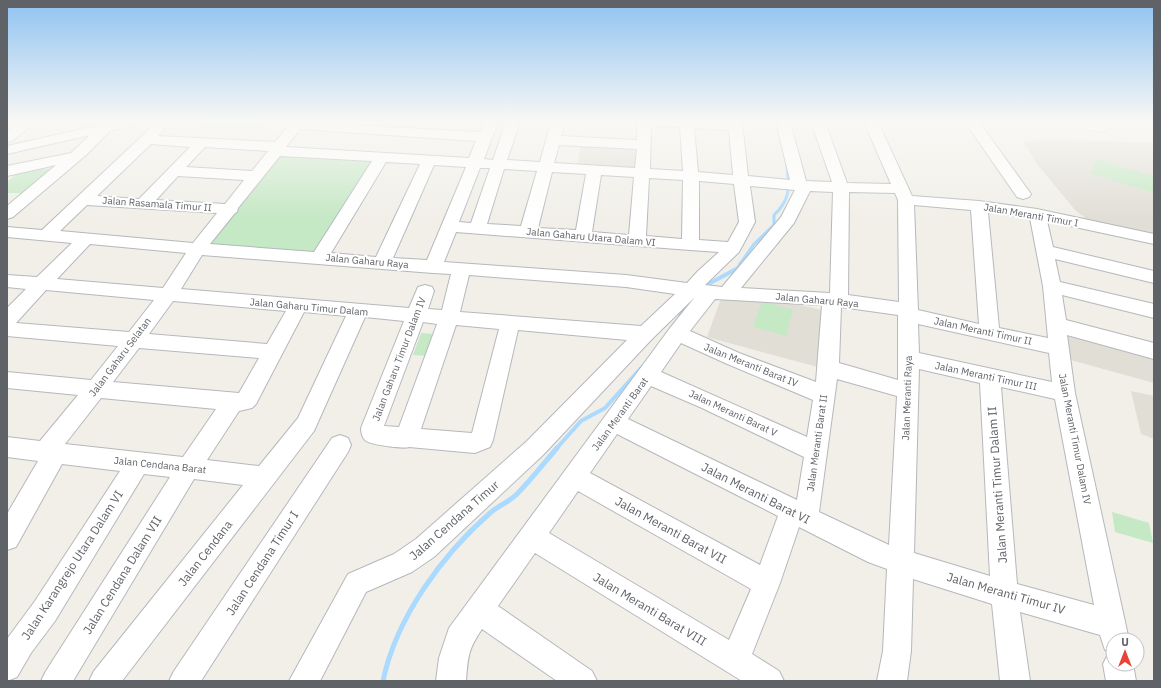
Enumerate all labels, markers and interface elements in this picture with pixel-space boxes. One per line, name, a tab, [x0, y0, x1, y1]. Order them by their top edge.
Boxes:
street label: Jalan Rasamala Timur II	[102, 194, 212, 214]
street label: Jalan Meranti Timur I	[983, 200, 1079, 230]
street label: Jalan Gaharu Utara Dalam VI	[526, 225, 656, 249]
street label: Jalan Gaharu Raya	[325, 251, 410, 271]
street label: Jalan Gaharu Raya	[775, 290, 860, 310]
street label: Jalan Gaharu Timur Dalam	[249, 295, 369, 319]
street label: Jalan Gaharu Timur Dalam IV	[369, 295, 429, 423]
street label: Jalan Meranti Timur II	[933, 314, 1033, 348]
street label: Jalan Gaharu Selatan	[86, 315, 154, 399]
street label: Jalan Meranti Barat IV	[702, 340, 800, 390]
street label: Jalan Meranti Raya	[899, 355, 915, 441]
street label: Jalan Meranti Timur III	[934, 359, 1038, 393]
street label: Jalan Meranti Timur Dalam IV	[1056, 372, 1094, 506]
street label: Jalan Meranti Barat	[589, 374, 651, 453]
street label: Jalan Meranti Barat V	[687, 387, 779, 439]
street label: Jalan Meranti Barat II	[804, 394, 830, 492]
street label: Jalan Meranti Timur Dalam II	[984, 406, 1010, 564]
street label: Jalan Cendana Barat	[113, 454, 207, 476]
street label: Jalan Meranti Barat VI	[699, 459, 813, 527]
street label: Jalan Cendana Timur	[406, 477, 502, 563]
street label: Jalan Karangrejo Utara Dalam VI	[18, 487, 126, 642]
street label: Jalan Meranti Barat VII	[613, 493, 729, 567]
street label: Jalan Cendana Timur I	[223, 508, 301, 618]
street label: Jalan Cendana Dalam VII	[79, 513, 165, 637]
street label: Jalan Cendana	[175, 517, 236, 589]
street label: Jalan Meranti Barat VIII	[591, 569, 710, 649]
street label: Jalan Meranti Timur IV	[945, 569, 1068, 617]
north arrow	[1105, 632, 1145, 672]
text: U	[1121, 635, 1129, 649]

